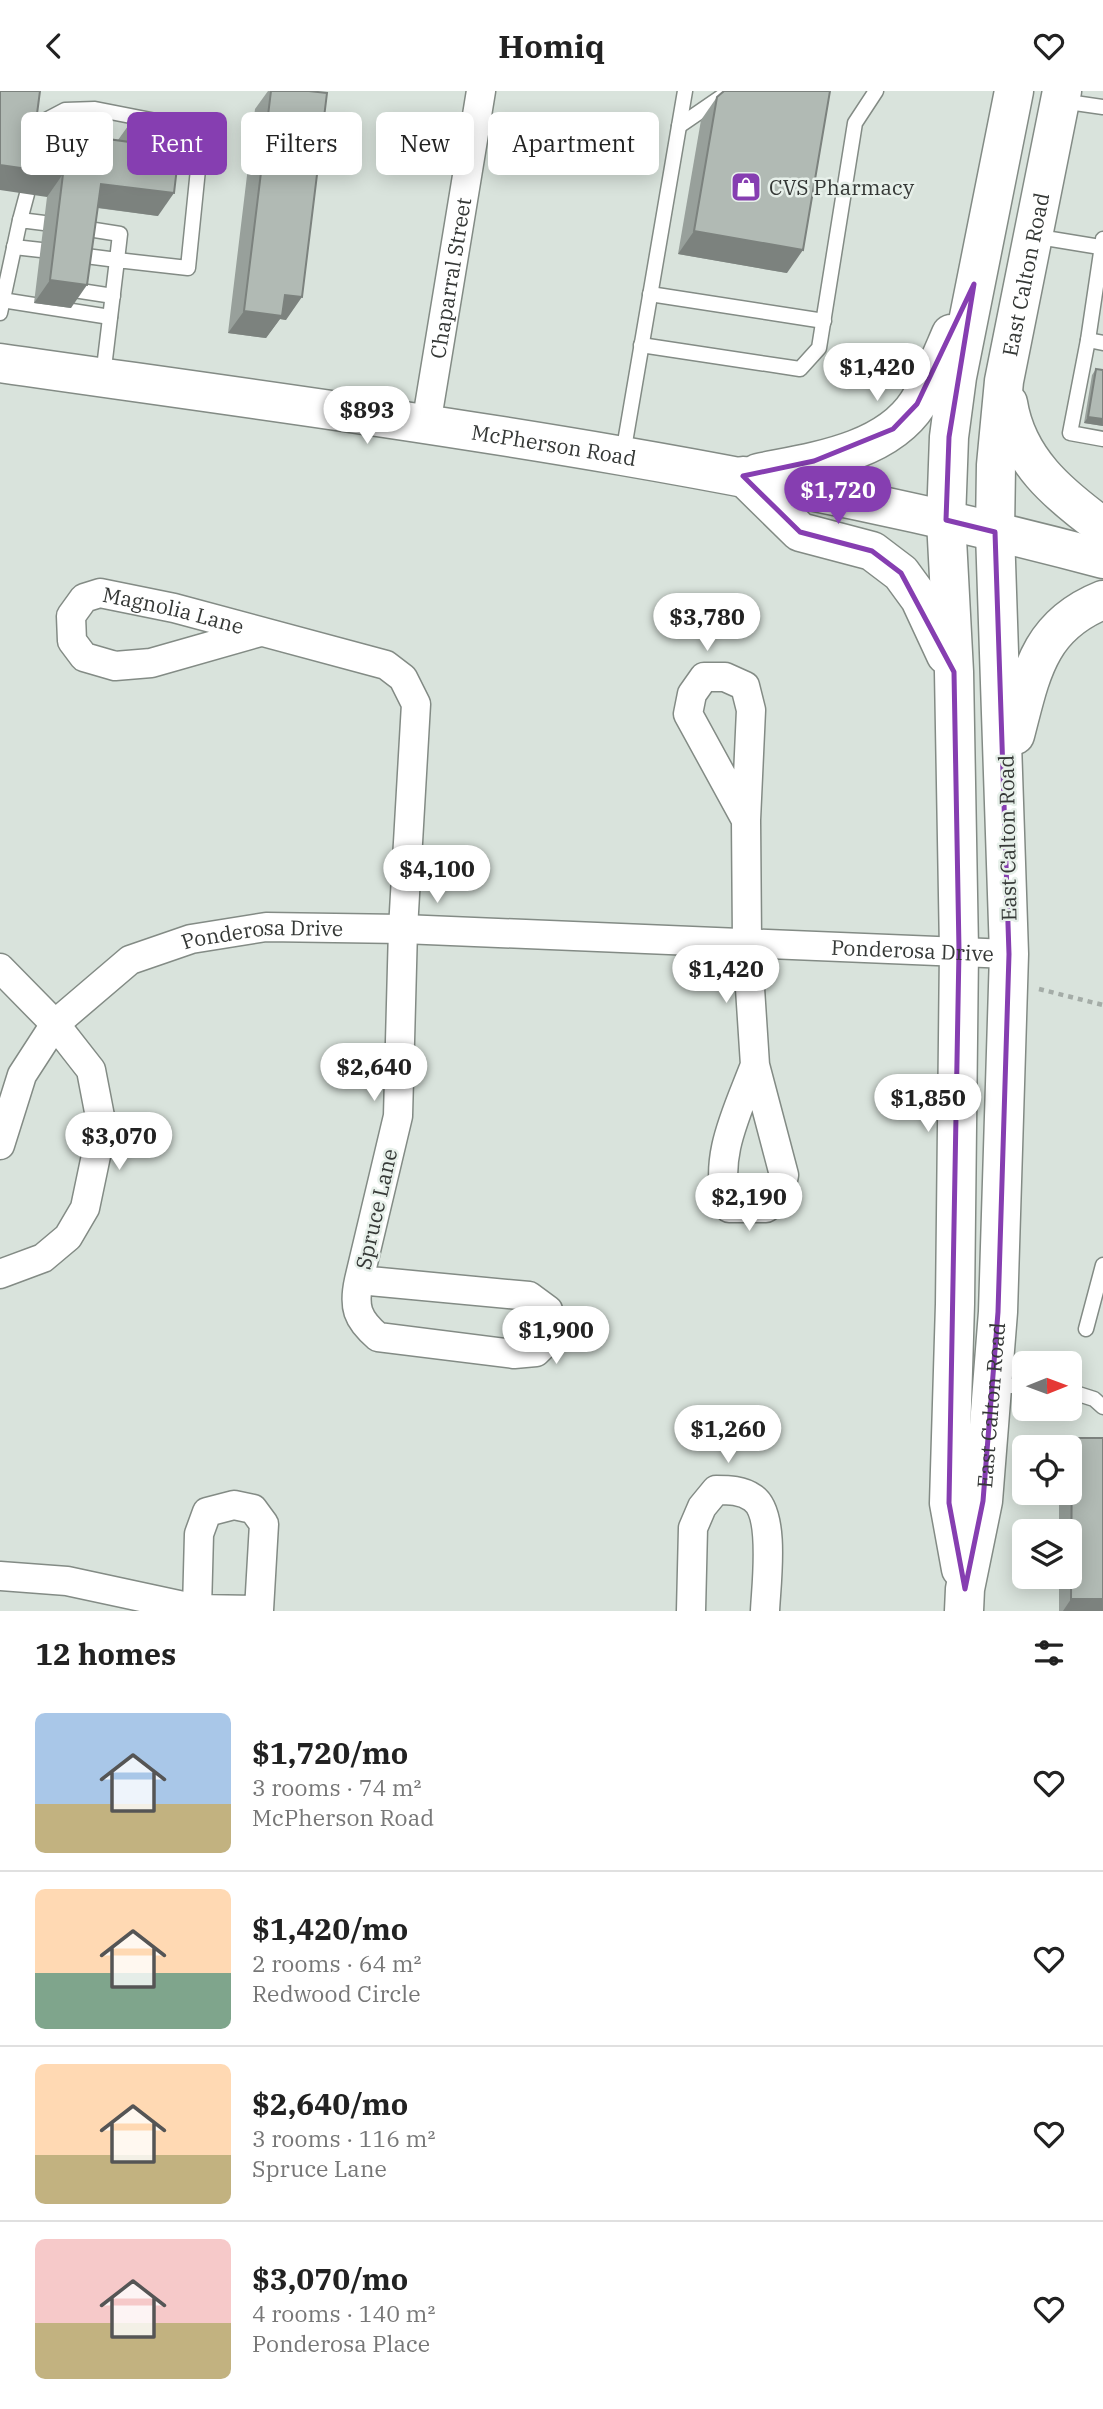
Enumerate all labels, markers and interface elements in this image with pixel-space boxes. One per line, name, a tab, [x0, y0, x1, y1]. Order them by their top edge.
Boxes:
text: Homiq	[498, 25, 605, 67]
icon: back	[35, 27, 73, 65]
icon: heart	[1030, 27, 1068, 65]
chip: Buy	[21, 112, 113, 175]
chip: Rent	[127, 112, 227, 175]
chip: Filters	[241, 112, 362, 175]
chip: New	[376, 112, 474, 175]
chip: Apartment	[488, 112, 659, 175]
shop icon: CVS Pharmacy	[729, 170, 763, 204]
place label: CVS Pharmacy	[769, 173, 915, 201]
street label: East Calton Road	[995, 190, 1055, 359]
street label: Chaparral Street	[423, 195, 477, 361]
pin: $1,420	[820, 343, 934, 403]
text: $1,420	[839, 351, 915, 381]
pin: $893	[326, 387, 408, 446]
text: $893	[339, 394, 395, 424]
street label: McPherson Road	[470, 417, 639, 472]
pin: $1,720	[781, 467, 895, 526]
text: $1,720	[800, 474, 876, 504]
street label: Magnolia Lane	[100, 580, 247, 640]
pin: $3,780	[650, 594, 764, 653]
text: $3,780	[669, 601, 745, 631]
street label: East Calton Road	[992, 754, 1022, 921]
pin: $4,100	[380, 845, 494, 905]
text: $4,100	[399, 853, 475, 883]
street label: Ponderosa Drive	[177, 913, 343, 955]
street label: Ponderosa Drive	[830, 933, 994, 967]
pin: $1,420	[669, 946, 783, 1005]
text: $1,420	[688, 953, 764, 983]
pin: $2,640	[317, 1044, 431, 1103]
text: $2,640	[336, 1051, 412, 1081]
pin: $1,850	[871, 1075, 985, 1134]
text: $1,850	[890, 1082, 966, 1112]
pin: $3,070	[62, 1112, 176, 1172]
text: $3,070	[81, 1120, 157, 1150]
street label: Spruce Lane	[348, 1146, 404, 1272]
pin: $2,190	[692, 1173, 806, 1233]
text: $2,190	[711, 1181, 787, 1211]
pin: $1,900	[499, 1307, 613, 1366]
text: $1,900	[518, 1314, 594, 1344]
street label: East Calton Road	[970, 1321, 1011, 1489]
north arrow	[1012, 1351, 1082, 1421]
map controls	[1012, 1351, 1082, 1589]
pin: $1,260	[671, 1405, 785, 1465]
text: $1,260	[690, 1413, 766, 1443]
button: locate	[1012, 1435, 1082, 1505]
button: layers	[1012, 1519, 1082, 1589]
text: 12 homes	[35, 1634, 176, 1673]
icon: filters	[1030, 1634, 1068, 1672]
text: $1,720/mo	[252, 1733, 408, 1772]
icon: home	[91, 1741, 175, 1825]
icon: heart	[1030, 1764, 1068, 1802]
text: 3 rooms · 74 m²	[252, 1772, 422, 1802]
text: McPherson Road	[252, 1802, 434, 1832]
text: $1,420/mo	[252, 1909, 408, 1948]
icon: home	[91, 1917, 175, 2001]
icon: heart	[1030, 1940, 1068, 1978]
text: 2 rooms · 64 m²	[252, 1948, 422, 1978]
text: Redwood Circle	[252, 1978, 421, 2008]
text: $2,640/mo	[252, 2084, 408, 2123]
icon: home	[91, 2092, 175, 2176]
icon: heart	[1030, 2115, 1068, 2153]
text: 3 rooms · 116 m²	[252, 2123, 435, 2153]
text: Spruce Lane	[252, 2153, 387, 2183]
text: $3,070/mo	[252, 2259, 408, 2298]
icon: home	[91, 2267, 175, 2351]
icon: heart	[1030, 2290, 1068, 2328]
text: 4 rooms · 140 m²	[252, 2298, 435, 2328]
text: Ponderosa Place	[252, 2328, 430, 2358]

